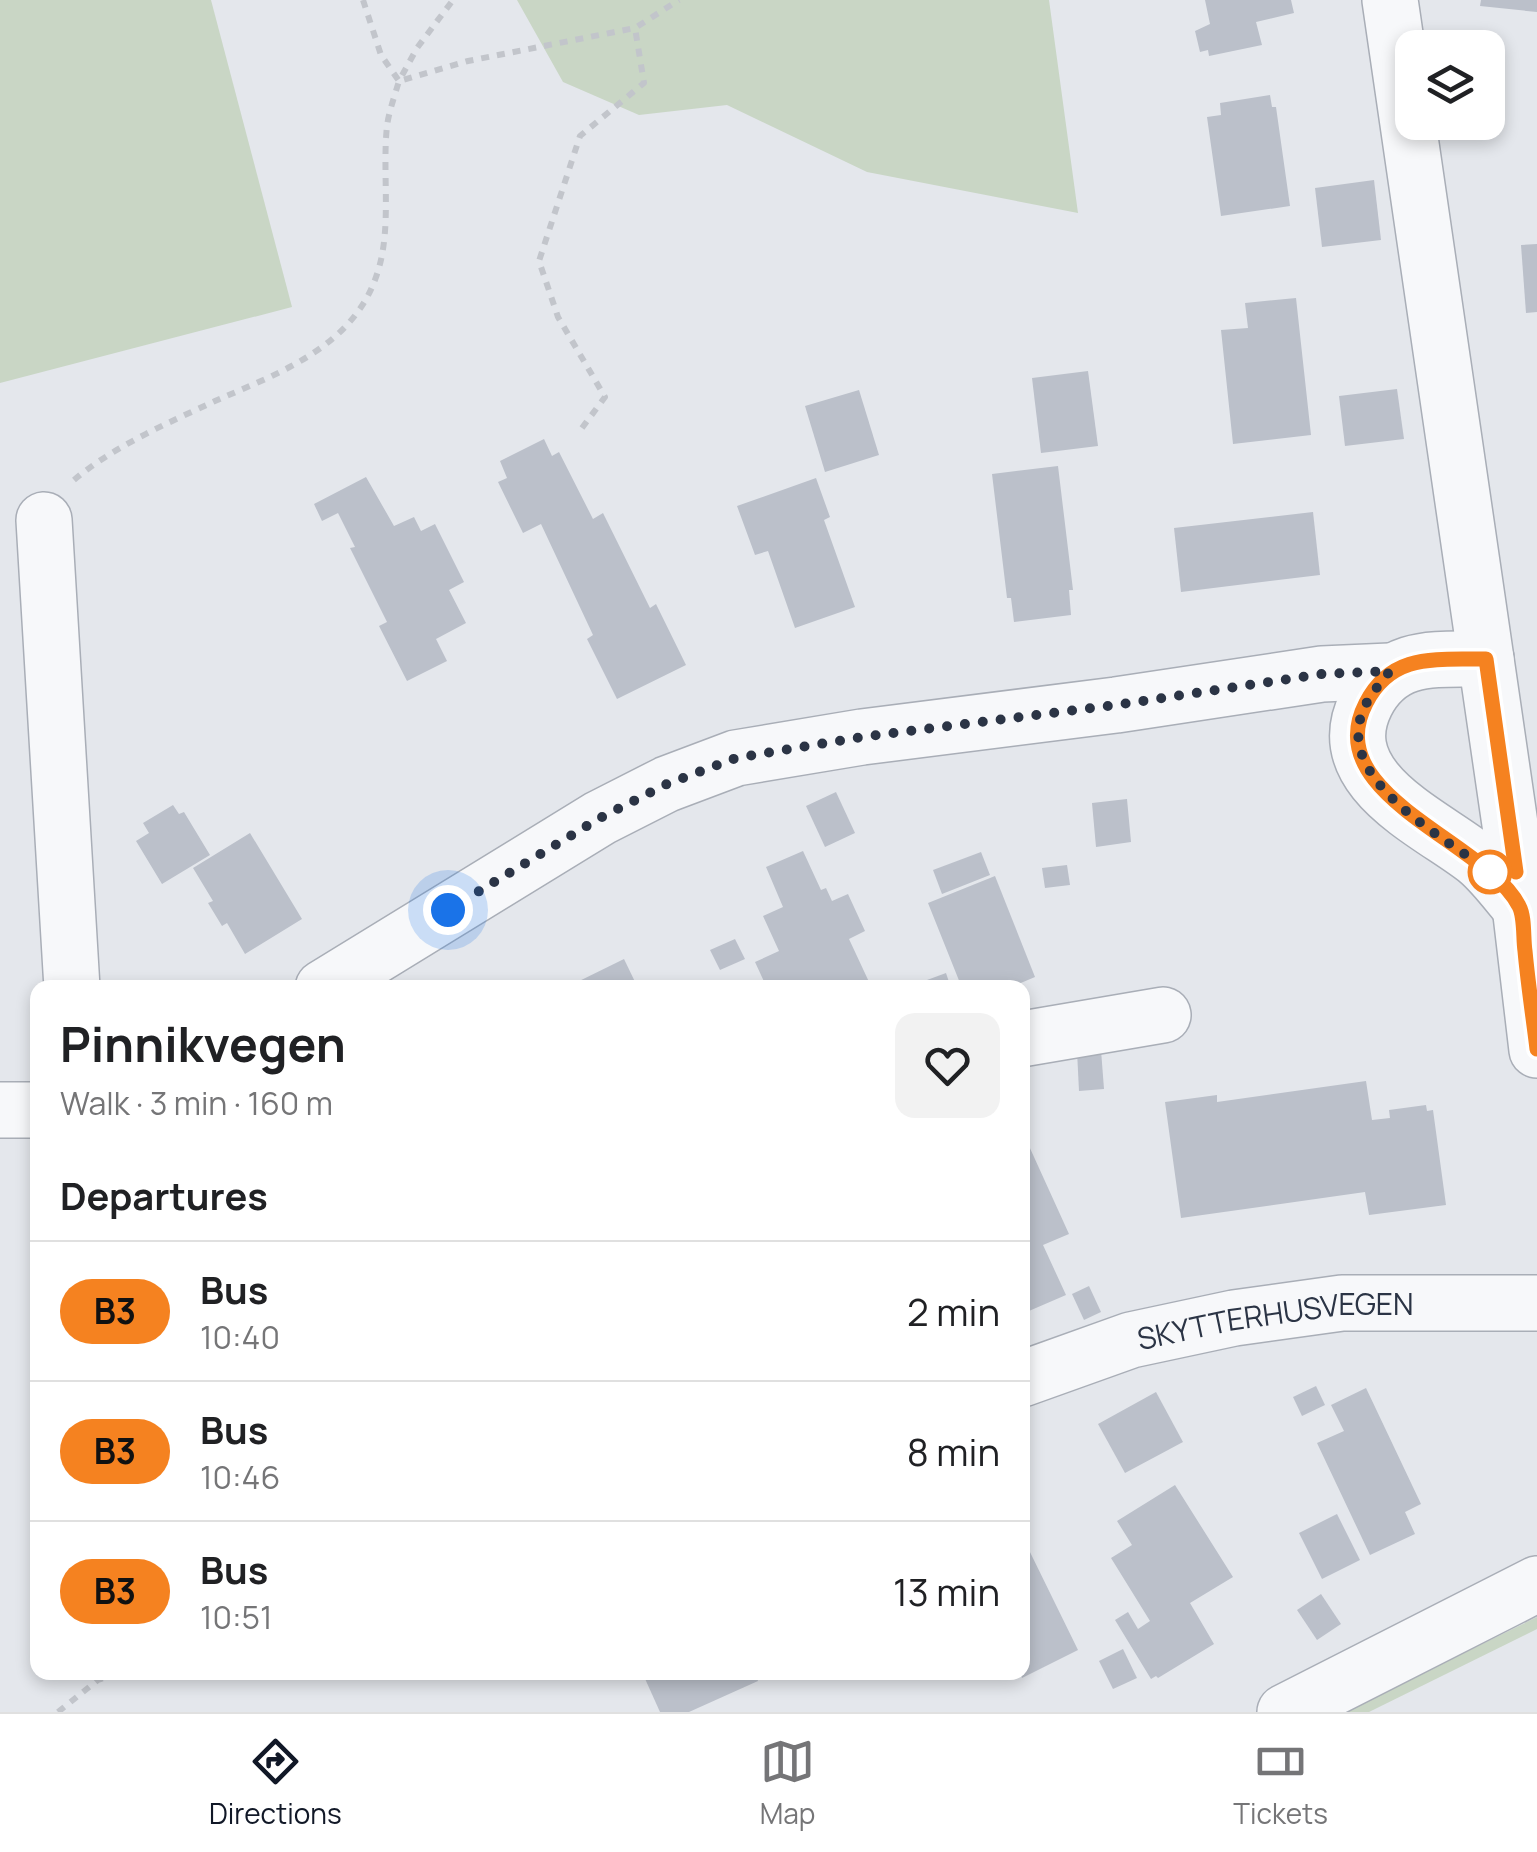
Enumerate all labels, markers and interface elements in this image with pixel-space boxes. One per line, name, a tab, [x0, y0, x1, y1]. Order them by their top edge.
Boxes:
map controls	[1395, 30, 1505, 140]
button: layers	[1395, 30, 1505, 140]
unlabelled marker	[1469, 851, 1511, 893]
your location	[423, 885, 473, 935]
text: Pinnikvegen	[60, 1011, 346, 1076]
button: heart	[895, 1013, 1000, 1118]
text: Walk · 3 min · 160 m	[60, 1081, 333, 1125]
text: Departures	[60, 1169, 268, 1221]
text: Bus	[200, 1263, 268, 1315]
street label: SKYTTERHUSVEGEN	[1133, 1283, 1414, 1359]
text: 2 min	[907, 1285, 1000, 1337]
text: B3	[94, 1287, 136, 1335]
text: 10:40	[200, 1315, 280, 1359]
text: Bus	[200, 1403, 268, 1455]
text: 8 min	[907, 1425, 1000, 1477]
text: B3	[94, 1427, 136, 1475]
text: 10:46	[200, 1455, 280, 1499]
text: Bus	[200, 1543, 268, 1595]
text: 13 min	[893, 1565, 1000, 1617]
text: B3	[94, 1567, 136, 1615]
text: 10:51	[200, 1595, 273, 1639]
tab: Directions	[209, 1734, 342, 1832]
tab: Map	[760, 1734, 815, 1832]
tab: Tickets	[1233, 1734, 1328, 1832]

